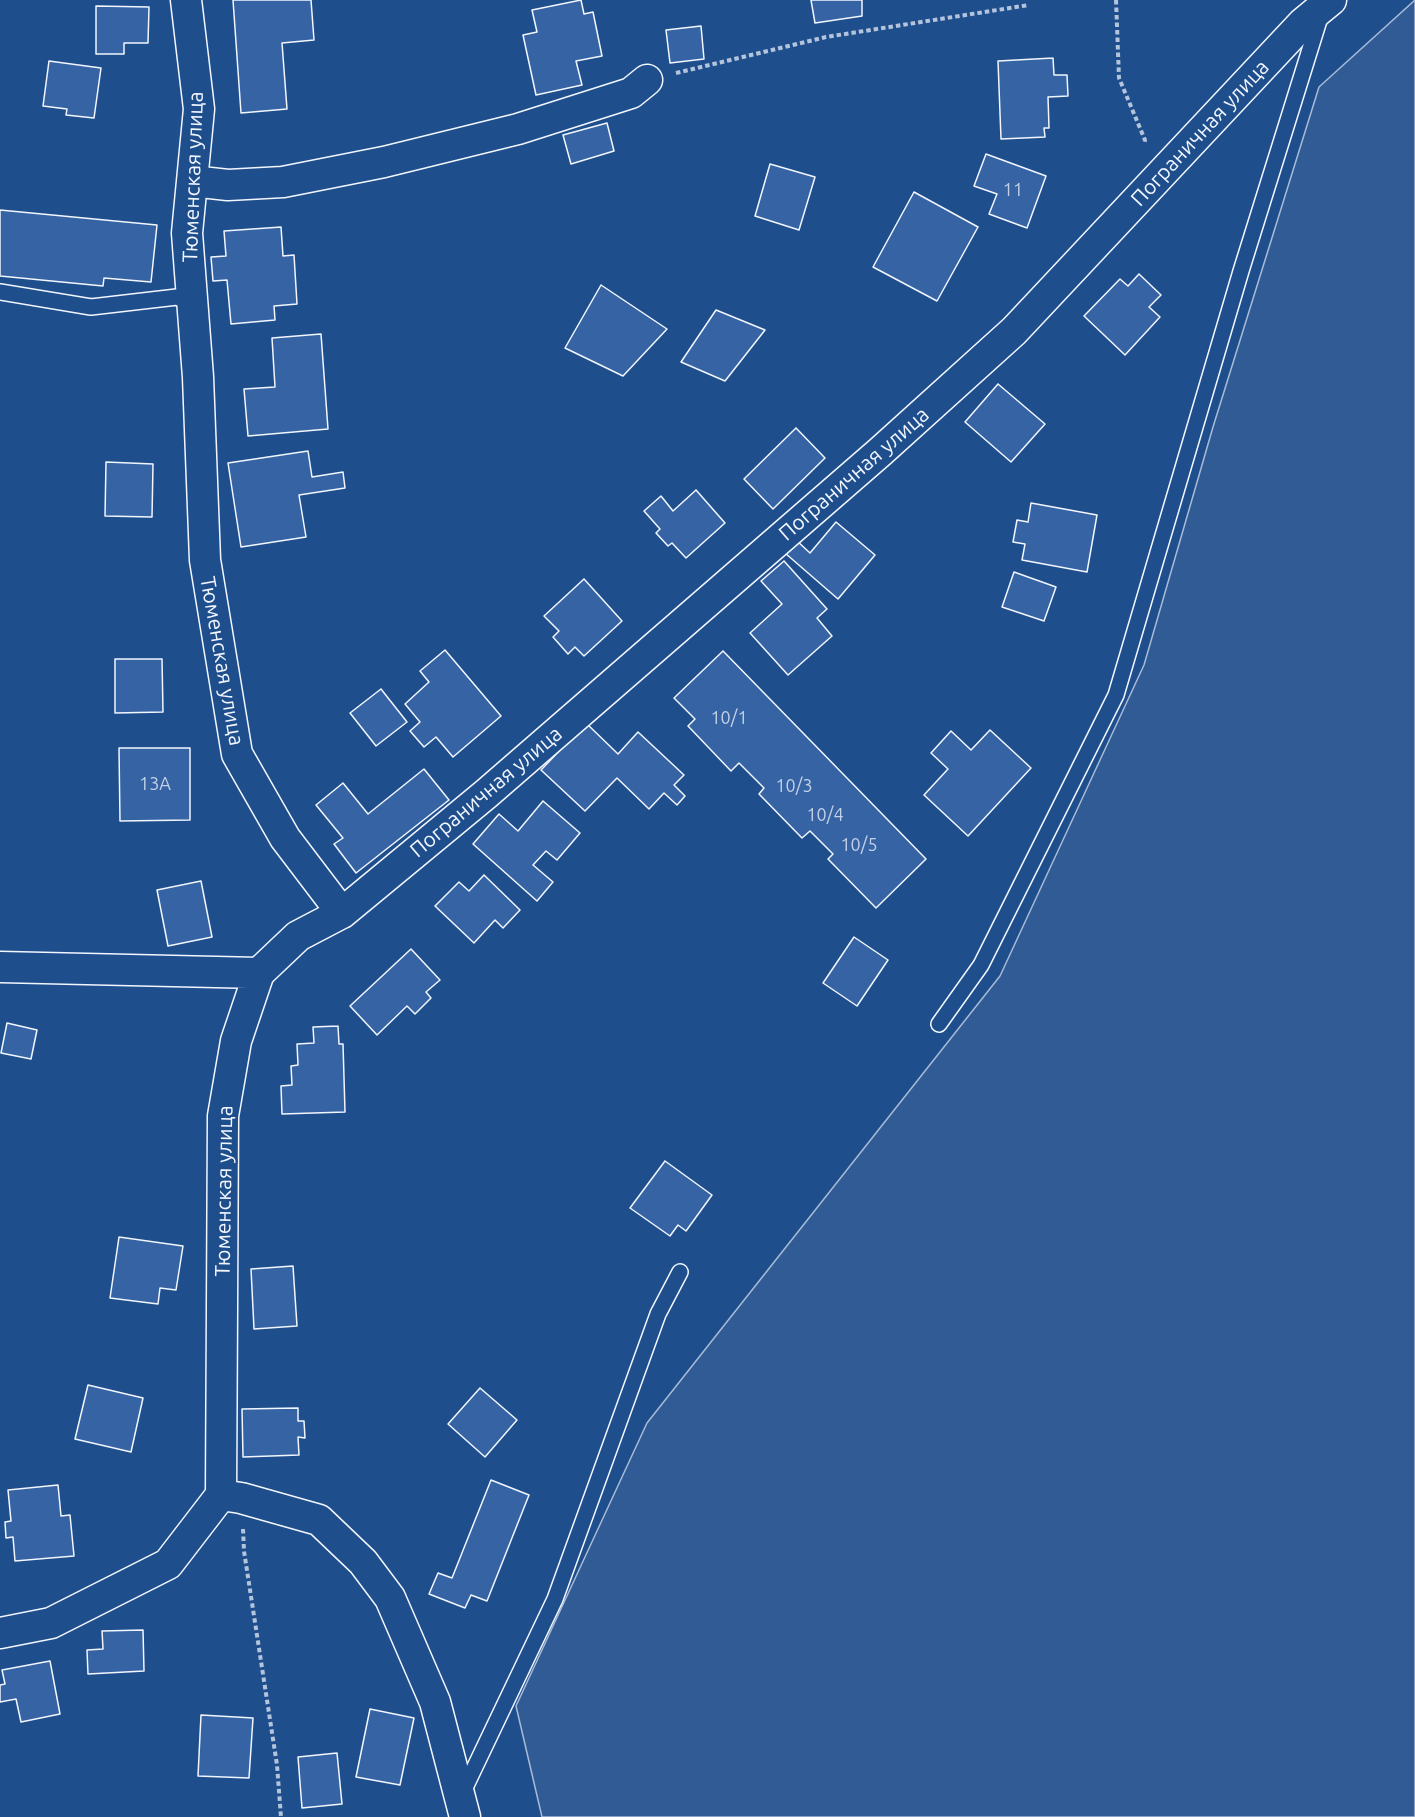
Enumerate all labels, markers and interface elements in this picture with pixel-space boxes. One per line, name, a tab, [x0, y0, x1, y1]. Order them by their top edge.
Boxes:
street label: Пограничная улица	[1126, 55, 1274, 211]
street label: Тюменская улица	[177, 91, 209, 263]
house number: 11	[1003, 179, 1023, 201]
street label: Пограничная улица	[774, 402, 934, 546]
street label: Тюменская улица	[195, 575, 249, 747]
house number: 10/1	[710, 707, 748, 729]
street label: Пограничная улица	[405, 721, 567, 863]
house number: 13А	[139, 773, 171, 795]
house number: 10/3	[775, 775, 813, 797]
house number: 10/4	[806, 804, 844, 826]
house number: 10/5	[840, 834, 878, 856]
street label: Тюменская улица	[210, 1105, 238, 1277]

